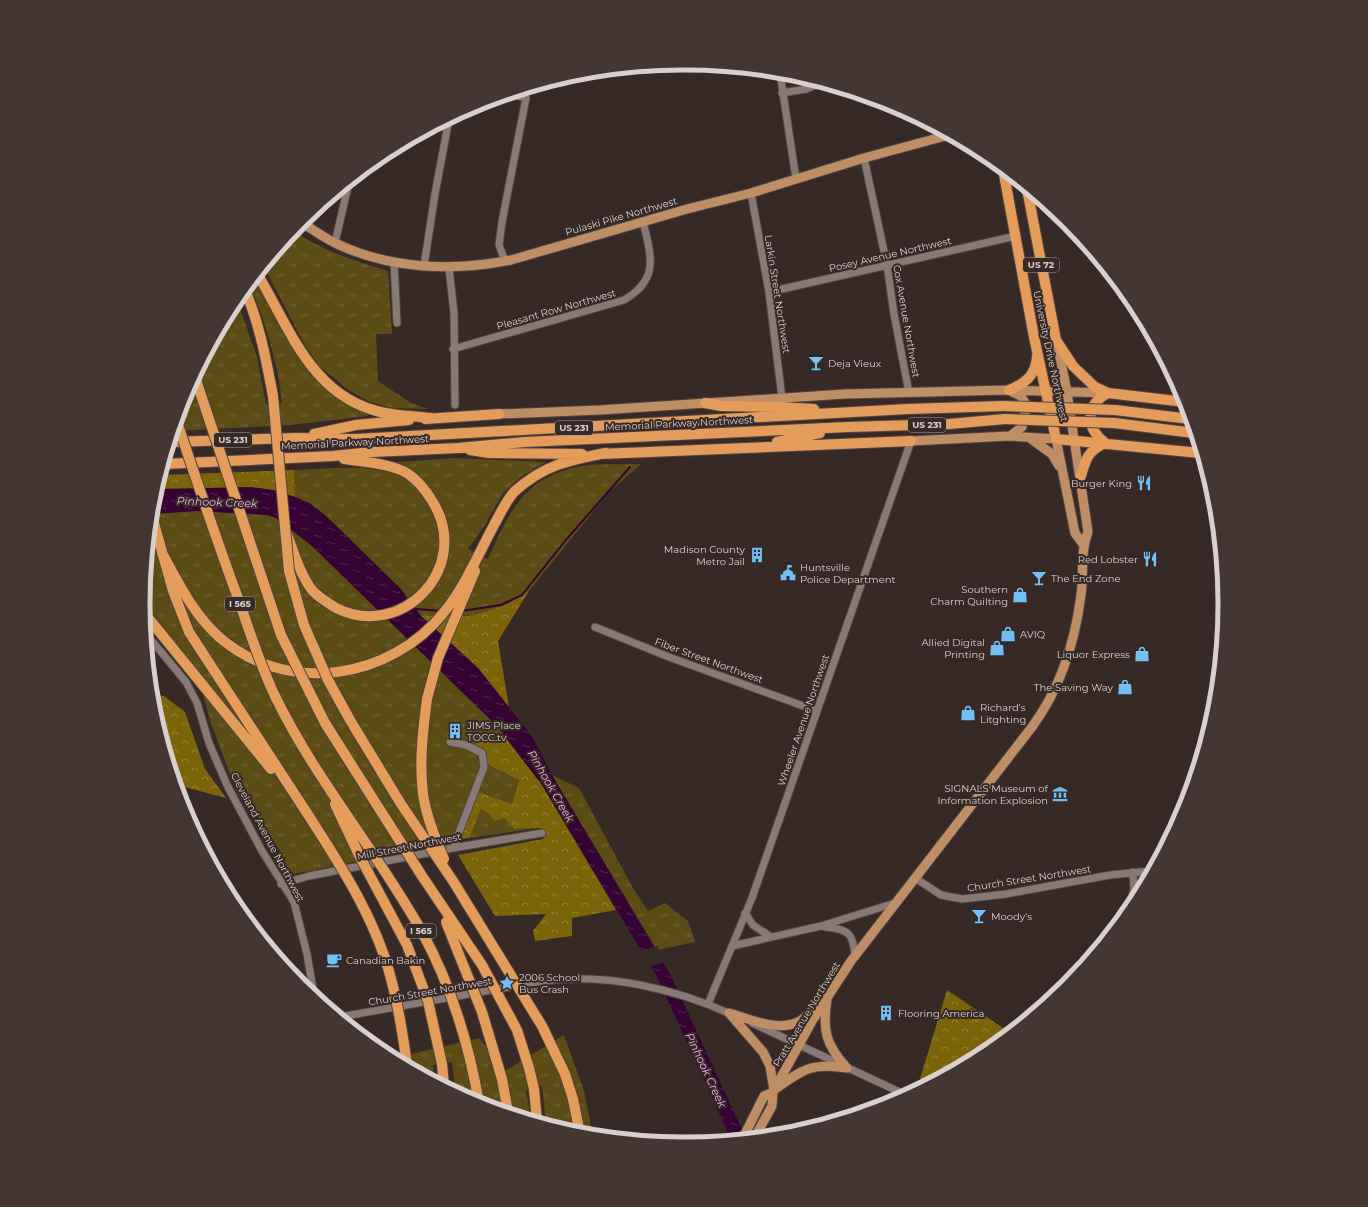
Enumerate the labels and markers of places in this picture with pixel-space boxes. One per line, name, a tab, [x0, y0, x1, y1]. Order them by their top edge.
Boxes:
bar icon: Deja Vieux	[807, 354, 825, 372]
place label: Deja Vieux	[828, 357, 882, 370]
restaurant icon: Burger King	[1135, 474, 1153, 492]
place label: Burger King	[1071, 477, 1132, 490]
place label: Madison County Metro Jail	[664, 543, 746, 568]
building icon: Madison County Metro Jail	[748, 546, 766, 564]
restaurant icon: Red Lobster	[1141, 550, 1159, 568]
place label: Red Lobster	[1078, 553, 1138, 566]
place label: Huntsville Police Department	[800, 561, 896, 586]
public building icon: Huntsville Police Department	[779, 564, 797, 582]
bar icon: The End Zone	[1030, 569, 1048, 587]
place label: The End Zone	[1051, 572, 1120, 585]
place label: Southern Charm Quilting	[930, 583, 1008, 608]
shop icon: Southern Charm Quilting	[1011, 586, 1029, 604]
shop icon: AVIQ	[999, 625, 1017, 643]
place label: AVIQ	[1020, 628, 1046, 641]
place label: Allied Digital Printing	[921, 636, 985, 661]
shop icon: Allied Digital Printing	[988, 639, 1006, 657]
shop icon: Liquor Express	[1133, 645, 1151, 663]
place label: Liquor Express	[1057, 648, 1130, 661]
shop icon: The Saving Way	[1116, 678, 1134, 696]
place label: The Saving Way	[1034, 681, 1114, 694]
place label: Richard's Litghting	[980, 701, 1026, 726]
shop icon: Richard's Litghting	[959, 704, 977, 722]
place label: JIMS Place TOCC.tv	[466, 719, 521, 744]
building icon: JIMS Place TOCC.tv	[446, 722, 464, 740]
place label: SIGNALS Museum of Information Explosion	[938, 782, 1049, 807]
museum icon: SIGNALS Museum of Information Explosion	[1051, 785, 1069, 803]
bar icon: Moody's	[970, 907, 988, 925]
place label: Moody's	[991, 910, 1032, 923]
cafe icon: Canadian Bakin	[325, 951, 343, 969]
place label: Canadian Bakin	[346, 954, 425, 967]
place label: 2006 School Bus Crash	[519, 971, 580, 996]
place icon: 2006 School Bus Crash	[498, 974, 516, 992]
building icon: Flooring America	[877, 1004, 895, 1022]
place label: Flooring America	[898, 1007, 984, 1020]

